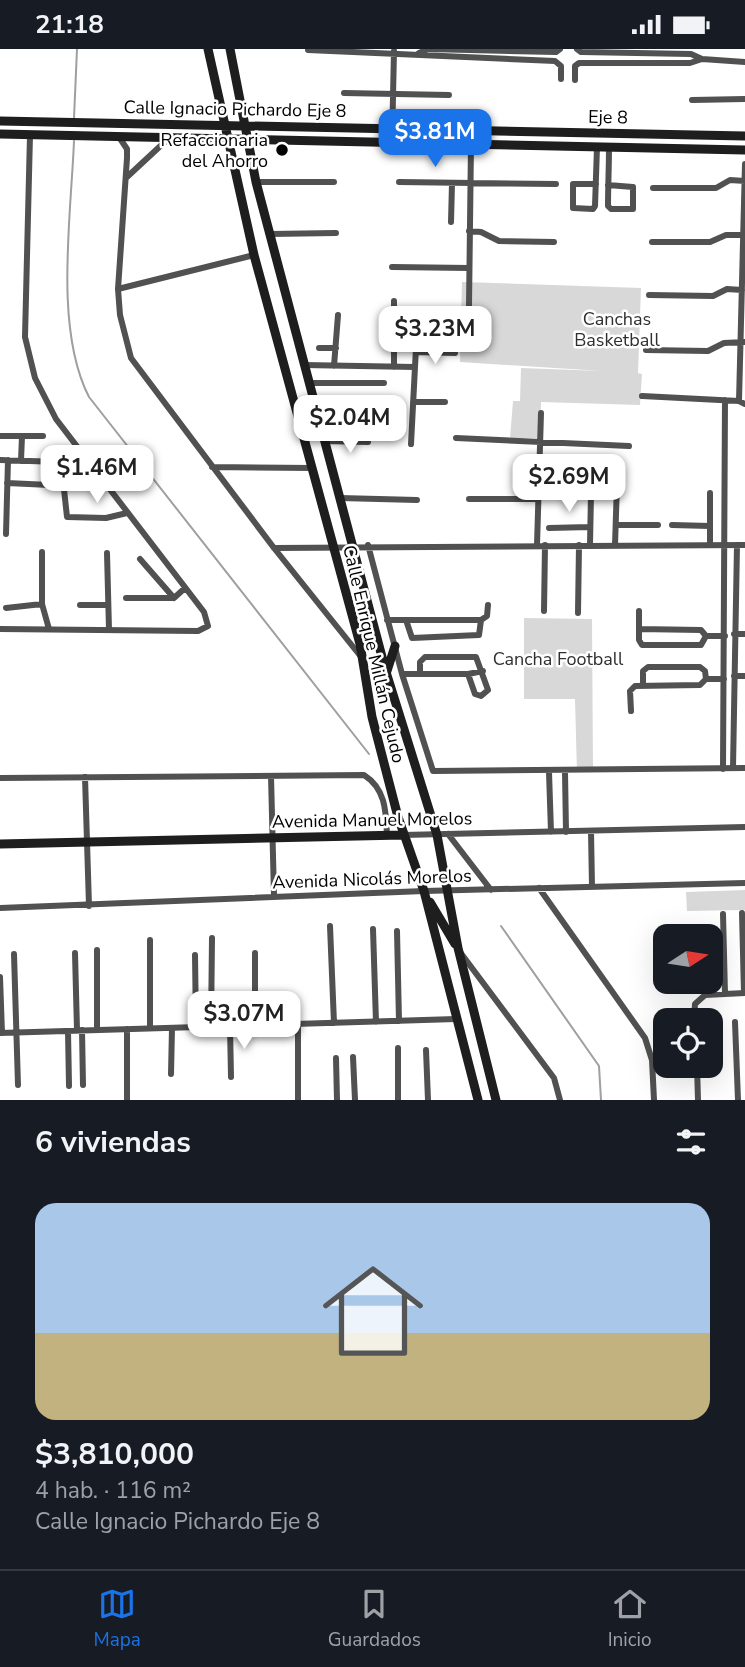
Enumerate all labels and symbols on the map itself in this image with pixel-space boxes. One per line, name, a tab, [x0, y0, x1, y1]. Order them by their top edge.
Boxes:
street label: Calle Ignacio Pichardo Eje 8	[123, 95, 347, 123]
street label: Eje 8	[588, 105, 628, 129]
pin: $3.81M	[378, 109, 492, 169]
place label: Refaccionaria del Ahorro	[161, 128, 268, 173]
marker: Refaccionaria del Ahorro	[274, 142, 290, 158]
pin: $3.23M	[378, 307, 492, 366]
park label: Canchas Basketball	[574, 307, 661, 352]
pin: $2.04M	[293, 395, 407, 455]
pin: $1.46M	[40, 445, 154, 505]
pin: $2.69M	[512, 455, 626, 514]
street label: Calle Enrique Millán Cejudo	[337, 543, 411, 765]
park label: Cancha Football	[493, 647, 624, 671]
street label: Avenida Manuel Morelos	[272, 806, 472, 834]
street label: Avenida Nicolás Morelos	[272, 864, 472, 894]
north arrow	[653, 924, 723, 994]
pin: $3.07M	[187, 991, 301, 1051]

